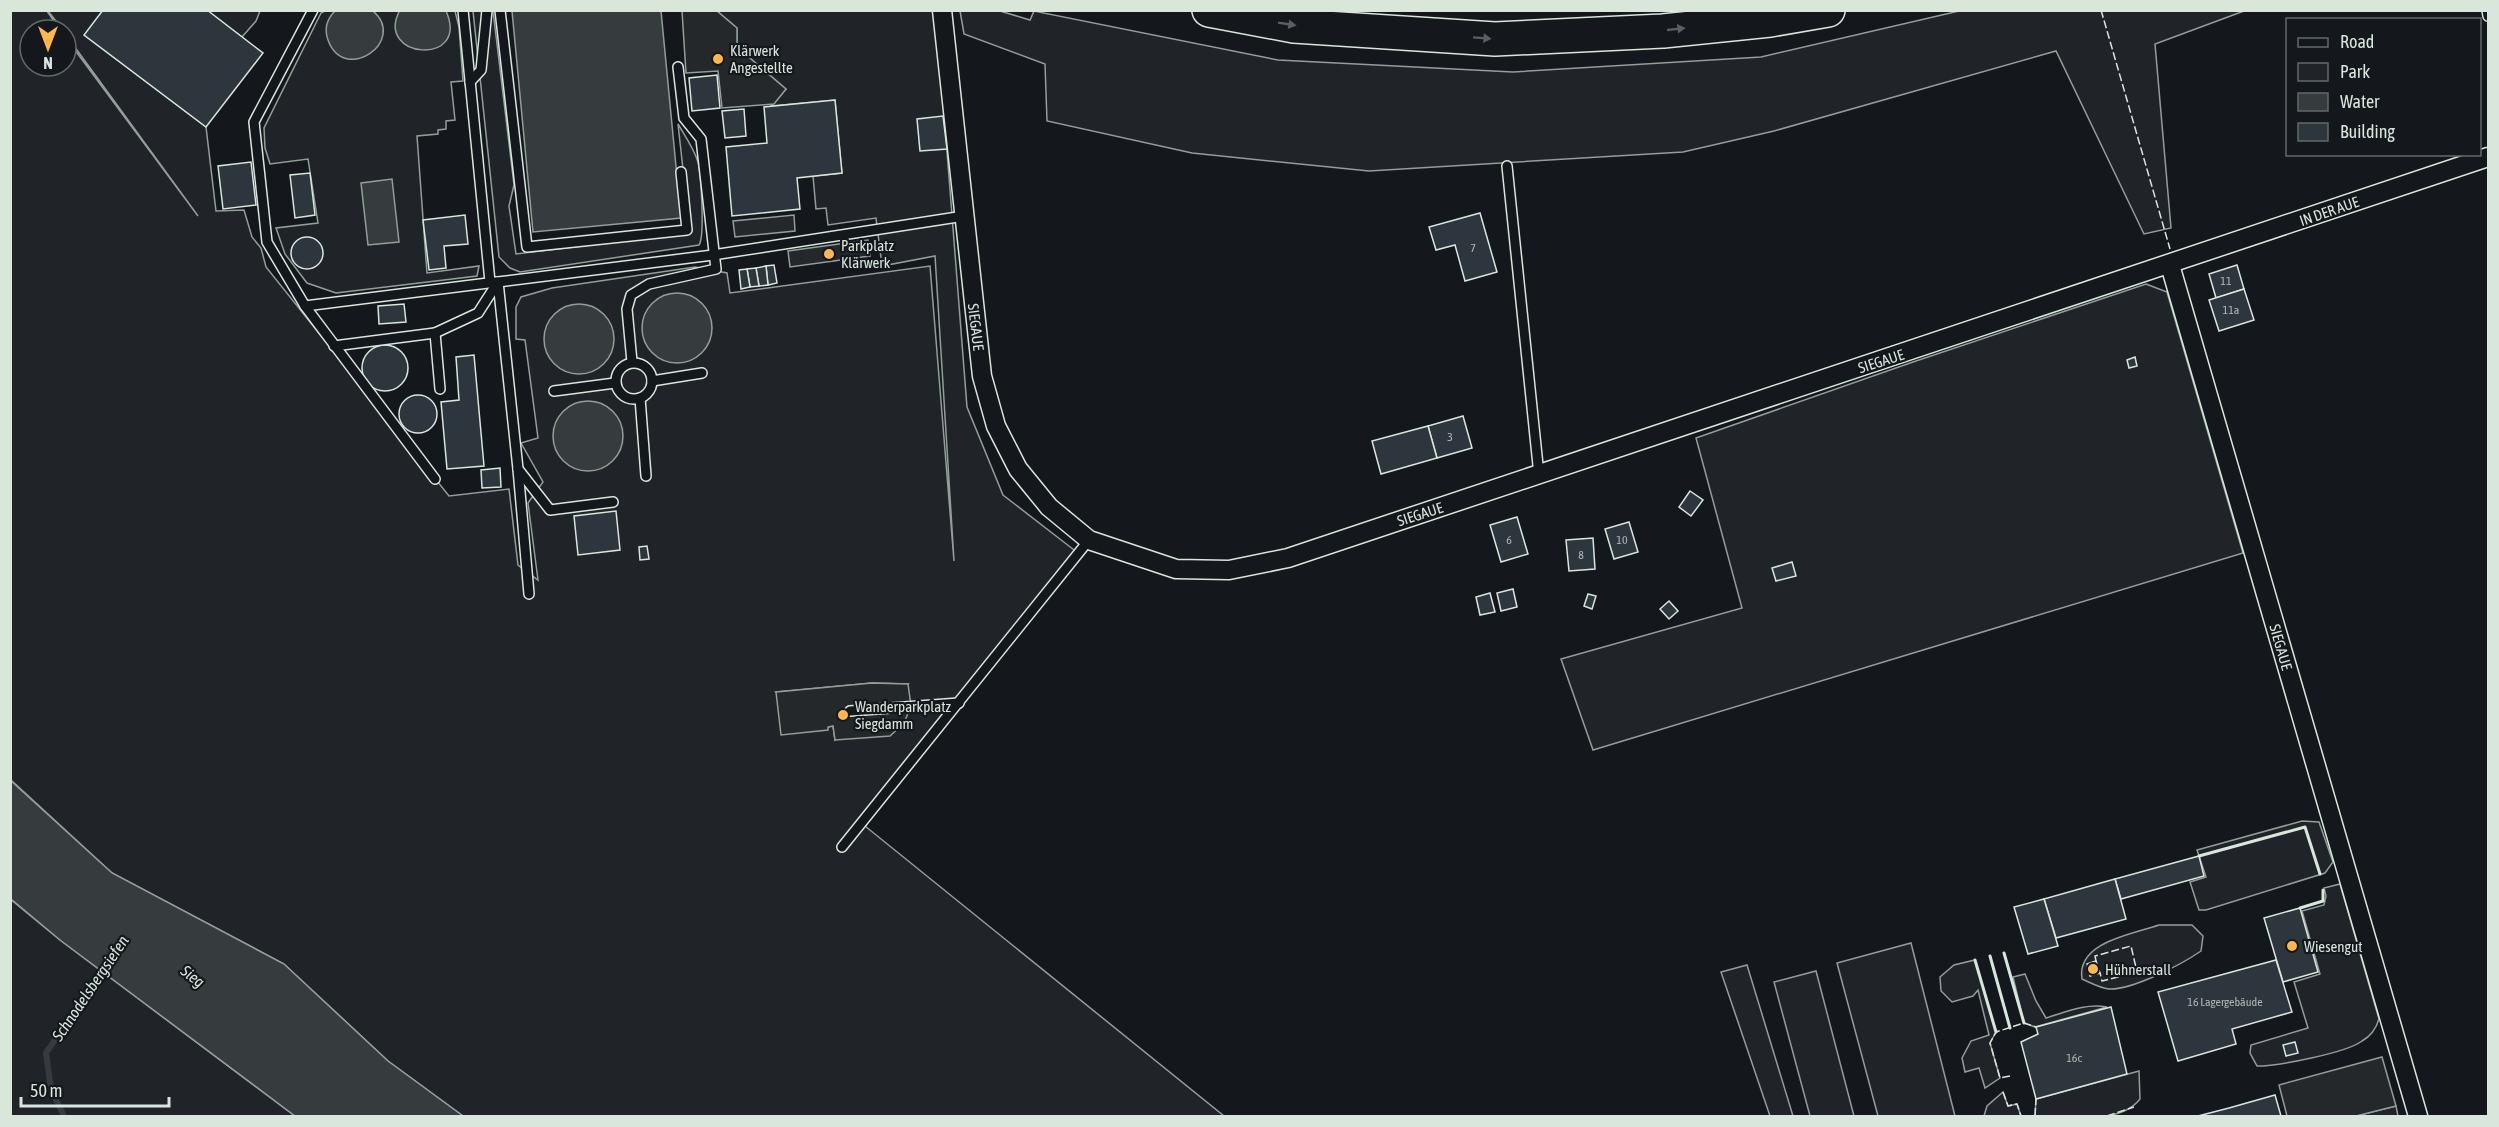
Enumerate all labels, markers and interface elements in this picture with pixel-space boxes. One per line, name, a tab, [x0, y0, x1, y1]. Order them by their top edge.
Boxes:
north arrow	[18, 18, 78, 78]
legend	[2286, 18, 2481, 156]
one-way arrow	[1278, 20, 1297, 29]
one-way arrow	[1667, 24, 1686, 34]
text: Road	[2340, 31, 2374, 52]
one-way arrow	[1472, 33, 1491, 42]
place label: Klärwerk Angestellte	[730, 42, 793, 76]
marker: Klärwerk Angestellte	[711, 52, 725, 66]
text: N	[43, 54, 53, 72]
text: Park	[2340, 61, 2370, 82]
text: Water	[2340, 91, 2380, 112]
text: Building	[2340, 121, 2395, 142]
street label: IN DER AUE	[2297, 193, 2361, 229]
place label: Parkplatz Klärwerk	[841, 237, 894, 271]
house number: 7	[1470, 241, 1476, 255]
marker: Parkplatz Klärwerk	[822, 247, 836, 261]
house number: 11	[2220, 274, 2232, 288]
street label: SIEGAUE	[965, 303, 987, 352]
house number: 11a	[2223, 303, 2239, 317]
street label: SIEGAUE	[1856, 345, 1907, 376]
house number: 3	[1447, 430, 1453, 444]
street label: SIEGAUE	[1395, 498, 1446, 529]
house number: 6	[1506, 533, 1512, 547]
house number: 10	[1616, 533, 1628, 547]
house number: 8	[1578, 548, 1584, 562]
street label: SIEGAUE	[2266, 622, 2296, 673]
place label: Wanderparkplatz Siegdamm	[855, 698, 952, 732]
marker: Wanderparkplatz Siegdamm	[836, 708, 850, 722]
water label: Schnodelsbergsiefen	[48, 932, 133, 1045]
place label: Wiesengut	[2304, 938, 2363, 955]
marker: Wiesengut	[2285, 939, 2299, 953]
water label: Sieg	[176, 961, 208, 992]
place label: Hühnerstall	[2105, 961, 2171, 978]
marker: Hühnerstall	[2086, 962, 2100, 976]
house number: 16 Lagergebäude	[2187, 995, 2263, 1009]
house number: 16c	[2066, 1051, 2082, 1065]
scale bar	[21, 1070, 170, 1108]
text: 50 m	[30, 1080, 62, 1101]

